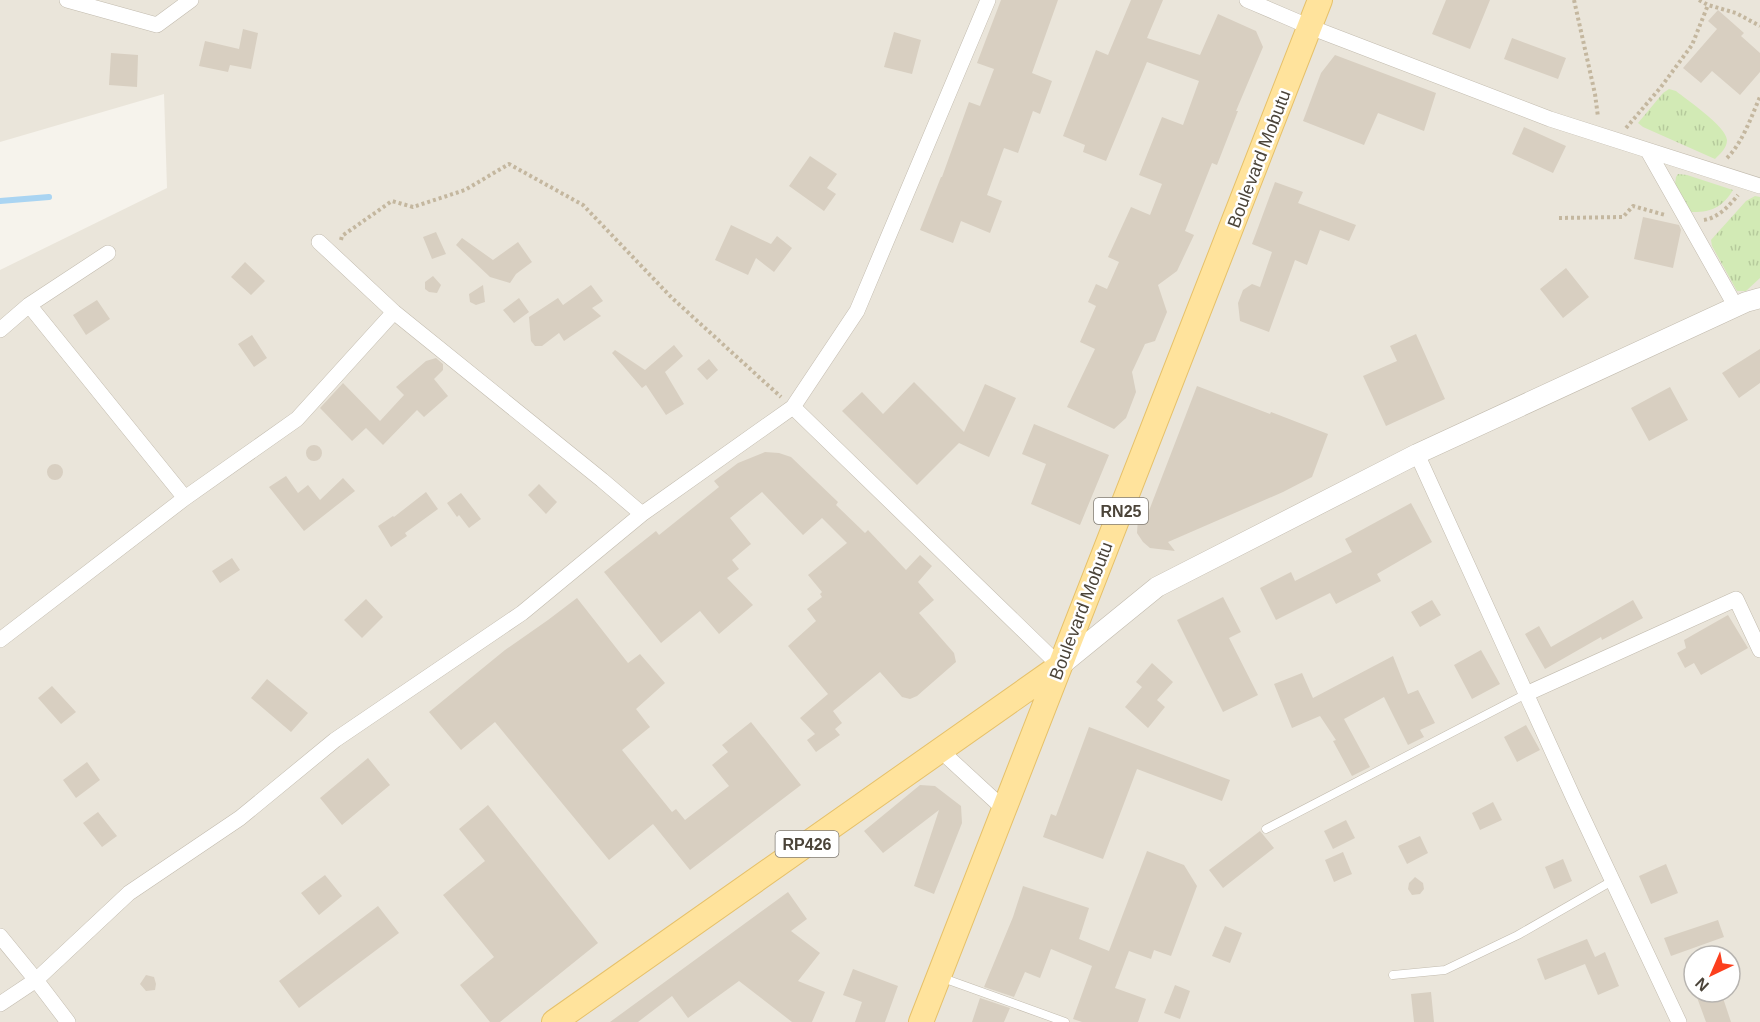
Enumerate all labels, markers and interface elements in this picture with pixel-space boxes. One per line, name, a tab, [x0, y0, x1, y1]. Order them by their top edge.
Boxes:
street label: Boulevard Mobutu	[1223, 87, 1295, 231]
road number: RN25	[1094, 498, 1148, 524]
street label: Boulevard Mobutu	[1045, 539, 1117, 683]
road number: RP426	[776, 831, 838, 857]
north arrow	[1682, 944, 1742, 1004]
text: N	[1692, 974, 1712, 995]

